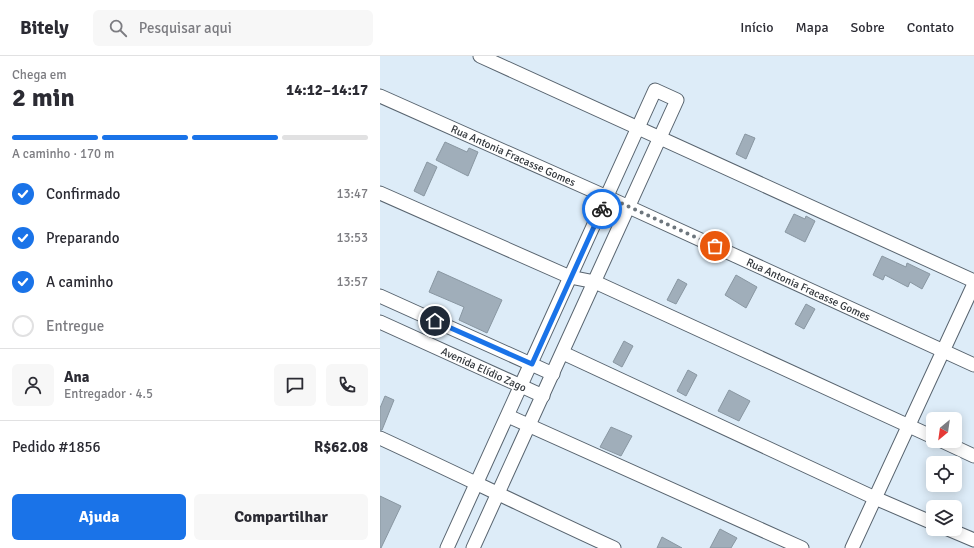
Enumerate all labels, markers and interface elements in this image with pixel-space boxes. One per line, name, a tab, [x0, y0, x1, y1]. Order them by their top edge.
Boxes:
search box	[93, 10, 373, 46]
text: Bitely	[20, 16, 69, 40]
icon: search	[107, 17, 129, 39]
text: Pesquisar aqui	[139, 19, 232, 37]
text: Início	[740, 19, 774, 36]
text: Mapa	[796, 19, 828, 36]
text: Sobre	[850, 19, 885, 36]
text: Contato	[907, 19, 954, 36]
text: Chega em	[12, 67, 67, 83]
text: 14:12–14:17	[286, 81, 368, 99]
text: 2 min	[12, 82, 75, 114]
street label: Rua Antonia Fracasse Gomes	[449, 122, 578, 189]
text: A caminho · 170 m	[12, 146, 114, 162]
icon: check	[12, 183, 34, 205]
text: Confirmado	[46, 185, 120, 203]
text: 13:47	[336, 186, 368, 202]
courier	[582, 189, 622, 229]
icon: bike	[591, 198, 613, 220]
icon: check	[12, 227, 34, 249]
text: Preparando	[46, 229, 120, 247]
pin	[698, 229, 732, 263]
text: 13:53	[336, 230, 368, 246]
icon: bag	[704, 235, 726, 257]
street label: Rua Antonia Fracasse Gomes	[744, 255, 873, 323]
icon: check	[12, 271, 34, 293]
text: A caminho	[46, 273, 113, 291]
text: 13:57	[336, 274, 368, 290]
pin	[418, 304, 452, 338]
icon: home	[424, 310, 446, 332]
text: Entregue	[46, 317, 104, 335]
street label: Avenida Elídio Zago	[439, 344, 529, 394]
button: person	[12, 364, 54, 406]
button: chat	[274, 364, 316, 406]
button: phone	[326, 364, 368, 406]
text: Ana	[64, 368, 89, 386]
text: Entregador · 4.5	[64, 386, 153, 402]
north arrow	[926, 412, 962, 448]
map controls	[926, 412, 962, 536]
text: Pedido #1856	[12, 438, 101, 456]
text: R$62.08	[314, 438, 368, 456]
button: locate	[926, 456, 962, 492]
button: Ajuda	[12, 494, 186, 540]
button: Compartilhar	[194, 494, 368, 540]
button: layers	[926, 500, 962, 536]

